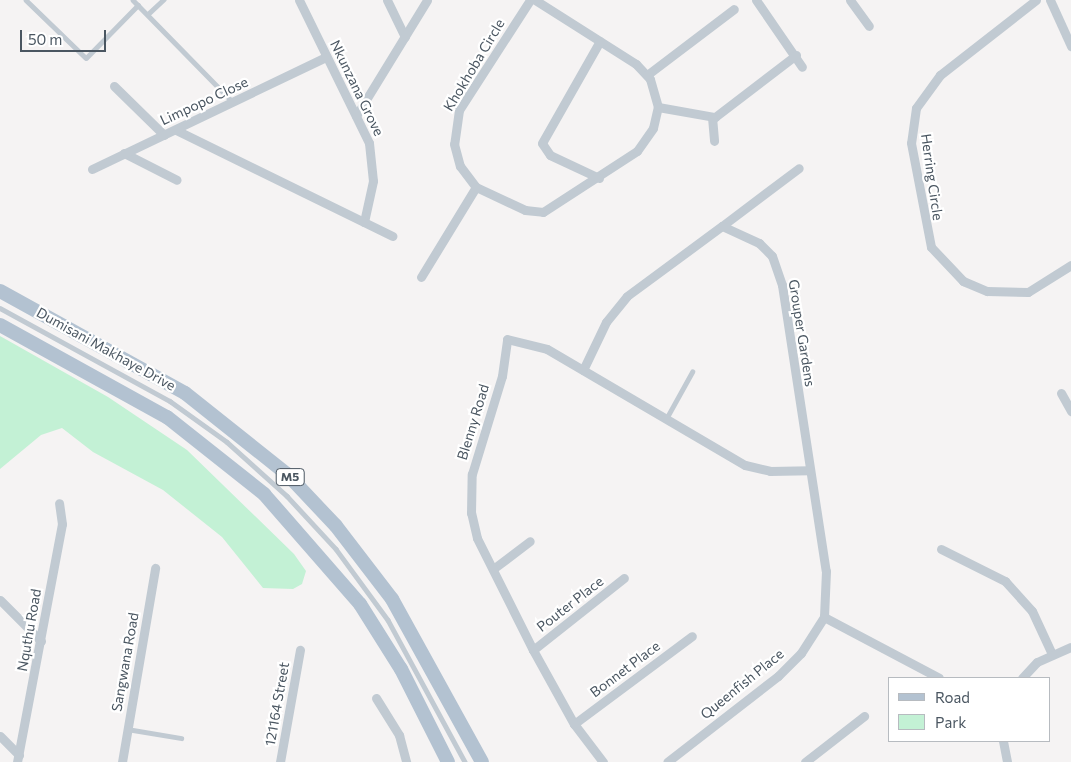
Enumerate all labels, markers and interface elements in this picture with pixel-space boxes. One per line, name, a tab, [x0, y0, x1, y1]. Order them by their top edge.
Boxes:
street label: Khokhoba Circle	[440, 16, 508, 114]
scale bar	[22, 20, 109, 52]
text: 50 m	[28, 30, 62, 48]
street label: Nkunzana Grove	[327, 37, 387, 139]
street label: Limpopo Close	[157, 73, 251, 129]
street label: Herring Circle	[918, 133, 946, 221]
street label: Grouper Gardens	[785, 278, 819, 388]
street label: Dumisani Makhaye Drive	[34, 304, 178, 394]
street label: Blenny Road	[453, 382, 493, 462]
road number: M5	[275, 468, 305, 487]
street label: Pouter Place	[533, 573, 607, 635]
street label: Nquthu Road	[13, 587, 45, 673]
street label: Sangwana Road	[108, 611, 142, 713]
street label: Bonnet Place	[587, 637, 663, 701]
street label: Queenfish Place	[697, 645, 787, 723]
street label: 121164 Street	[261, 661, 293, 747]
legend	[888, 677, 1051, 742]
text: Road	[935, 688, 970, 706]
text: Park	[935, 713, 966, 731]

